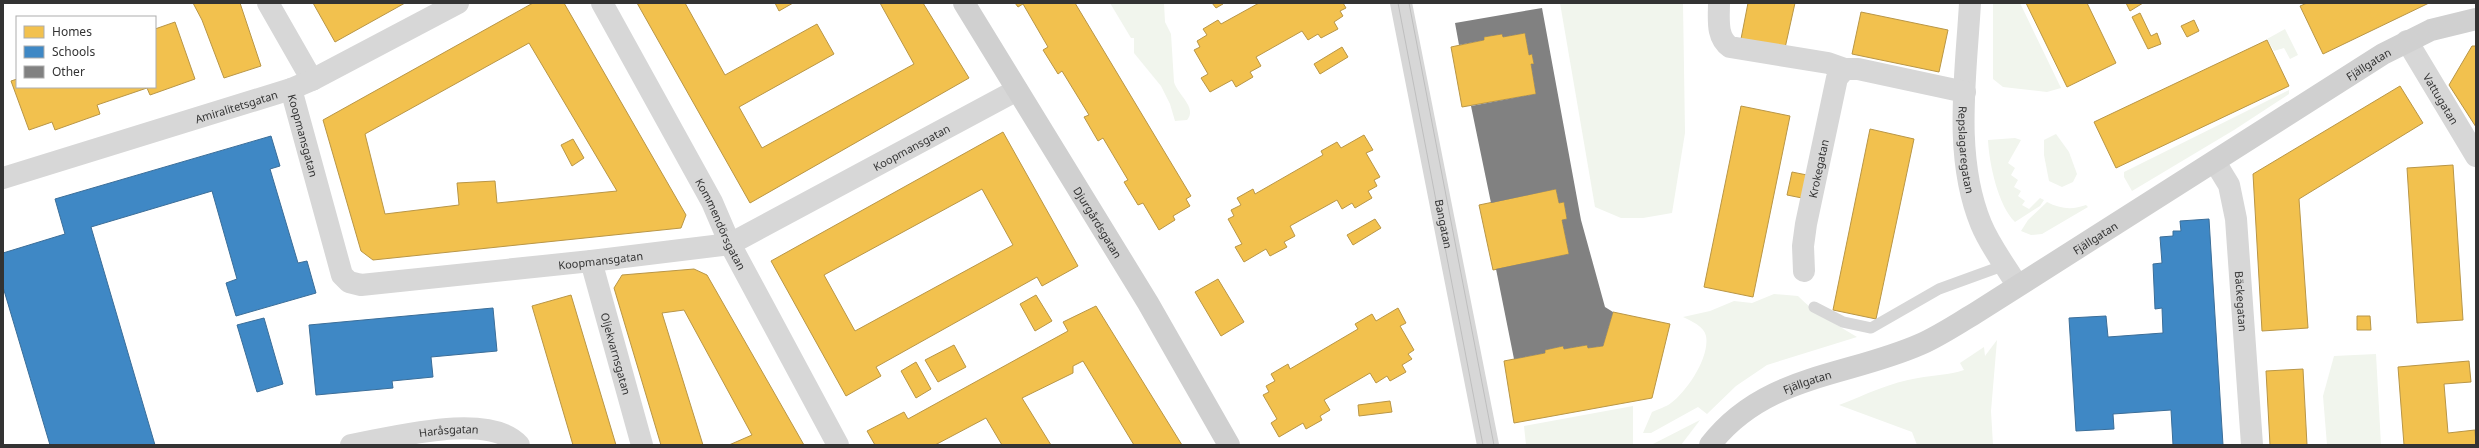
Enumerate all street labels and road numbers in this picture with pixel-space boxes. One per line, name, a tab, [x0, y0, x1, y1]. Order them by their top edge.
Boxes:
street label: Fjällgatan	[2343, 44, 2393, 83]
street label: Vattugatan	[2420, 70, 2463, 127]
street label: Amiralitetsgatan	[193, 86, 279, 126]
street label: Koopmansgatan	[285, 92, 322, 178]
street label: Repslagaregatan	[1956, 106, 1978, 195]
street label: Koopmansgatan	[870, 120, 952, 174]
street label: Krokegatan	[1804, 138, 1831, 199]
street label: Kommendörsgatan	[693, 175, 750, 272]
street label: Djurgårdsgatan	[1071, 183, 1126, 261]
street label: Bangatan	[1432, 198, 1457, 250]
street label: Fjällgatan	[2069, 217, 2120, 257]
street label: Koopmansgatan	[557, 247, 644, 272]
street label: Bäckegatan	[2232, 270, 2251, 332]
street label: Oljekvarnsgatan	[598, 311, 635, 396]
street label: Fjällgatan	[1780, 366, 1833, 397]
street label: Haråsgatan	[418, 421, 479, 440]

